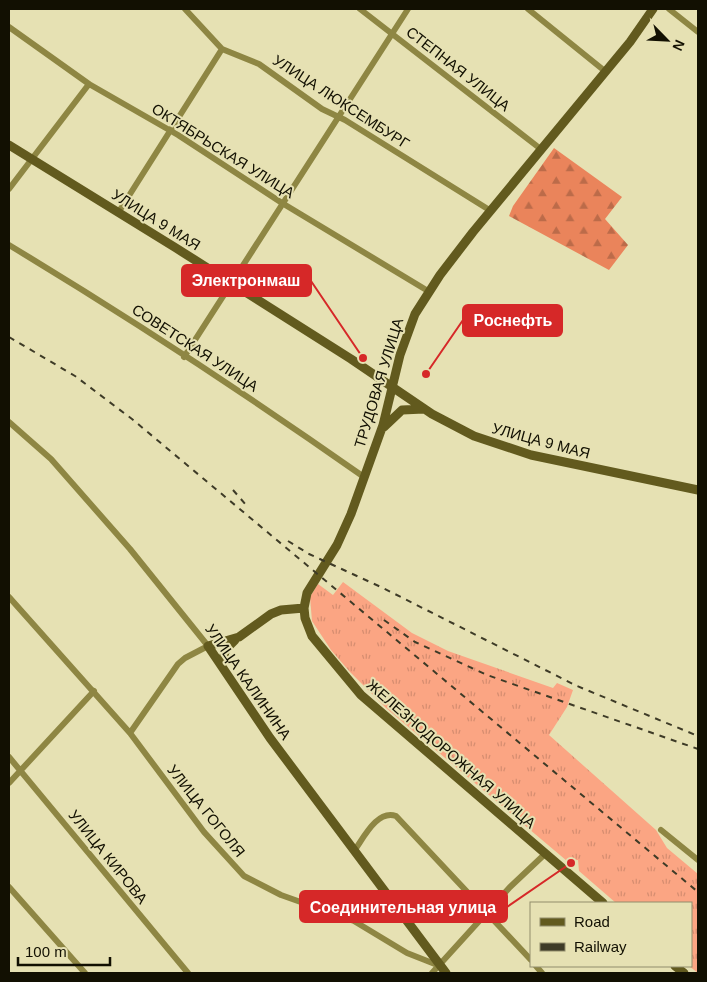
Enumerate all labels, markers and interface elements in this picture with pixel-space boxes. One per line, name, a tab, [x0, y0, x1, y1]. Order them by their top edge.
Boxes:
north arrow	[642, 15, 692, 65]
street label: СТЕПНАЯ УЛИЦА	[403, 23, 514, 114]
text: N	[670, 37, 688, 53]
street label: УЛИЦА ЛЮКСЕМБУРГ	[270, 51, 413, 152]
street label: ОКТЯБРЬСКАЯ УЛИЦА	[149, 100, 298, 201]
street label: УЛИЦА 9 МАЯ	[109, 186, 204, 253]
callout: Электронмаш	[182, 265, 311, 296]
text: Электронмаш	[192, 272, 300, 289]
street label: СОВЕТСКАЯ УЛИЦА	[129, 301, 261, 395]
callout: Роснефть	[463, 305, 562, 336]
text: Роснефть	[474, 312, 553, 329]
street label: ТРУДОВАЯ УЛИЦА	[351, 316, 406, 450]
street label: УЛИЦА 9 МАЯ	[490, 419, 592, 462]
street label: УЛИЦА КАЛИНИНА	[202, 621, 295, 743]
street label: ЖЕЛЕЗНОДОРОЖНАЯ УЛИЦА	[364, 676, 539, 832]
street label: УЛИЦА ГОГОЛЯ	[164, 761, 249, 860]
street label: УЛИЦА КИРОВА	[65, 807, 151, 907]
callout: Соединительная улица	[300, 891, 507, 922]
text: Соединительная улица	[310, 899, 496, 916]
legend	[530, 902, 692, 967]
text: Road	[574, 913, 610, 930]
scale bar	[18, 934, 110, 966]
text: Railway	[574, 938, 627, 955]
text: 100 m	[25, 943, 67, 960]

